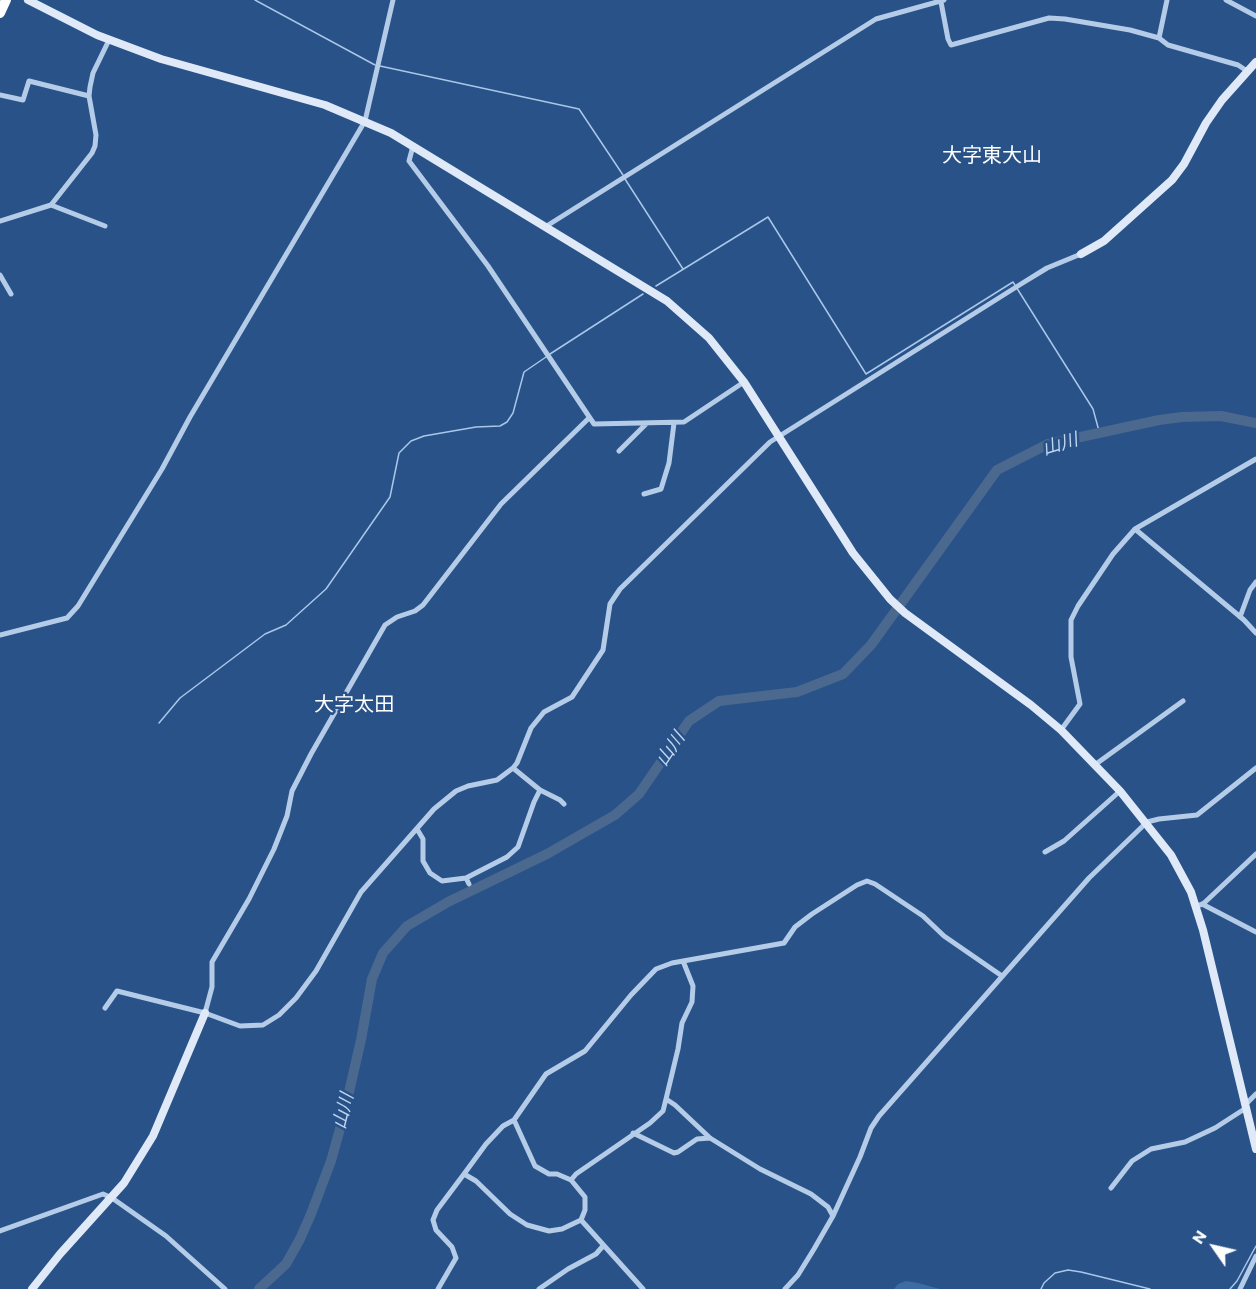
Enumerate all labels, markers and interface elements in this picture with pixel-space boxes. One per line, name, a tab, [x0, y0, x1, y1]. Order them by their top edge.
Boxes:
district label: 大字東大山	[942, 143, 1042, 167]
water label: 山川	[1040, 428, 1080, 460]
district label: 大字太田	[314, 692, 394, 716]
water label: 山川	[651, 728, 689, 770]
water label: 山川	[328, 1091, 358, 1131]
north arrow	[1184, 1217, 1244, 1277]
text: N	[1187, 1226, 1210, 1247]

